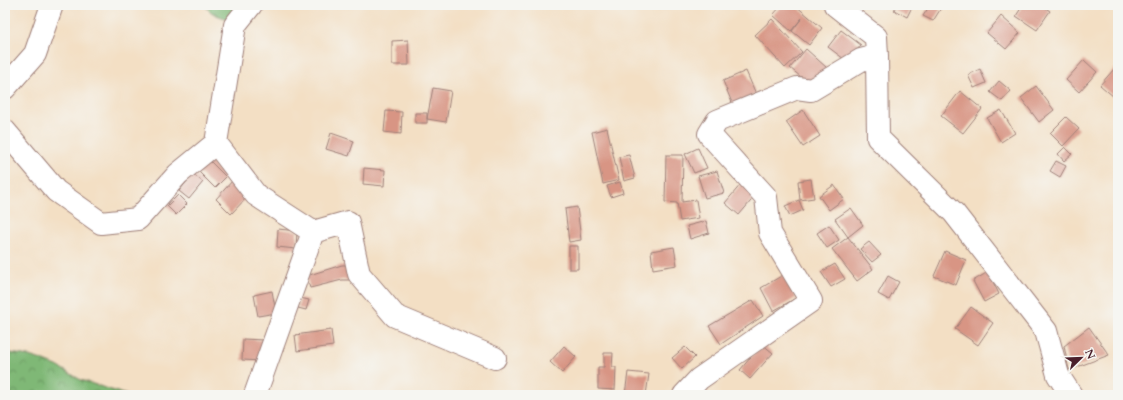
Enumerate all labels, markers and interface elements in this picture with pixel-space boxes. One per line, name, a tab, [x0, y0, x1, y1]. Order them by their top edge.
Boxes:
north arrow	[1061, 338, 1101, 378]
text: N	[1081, 347, 1099, 362]

